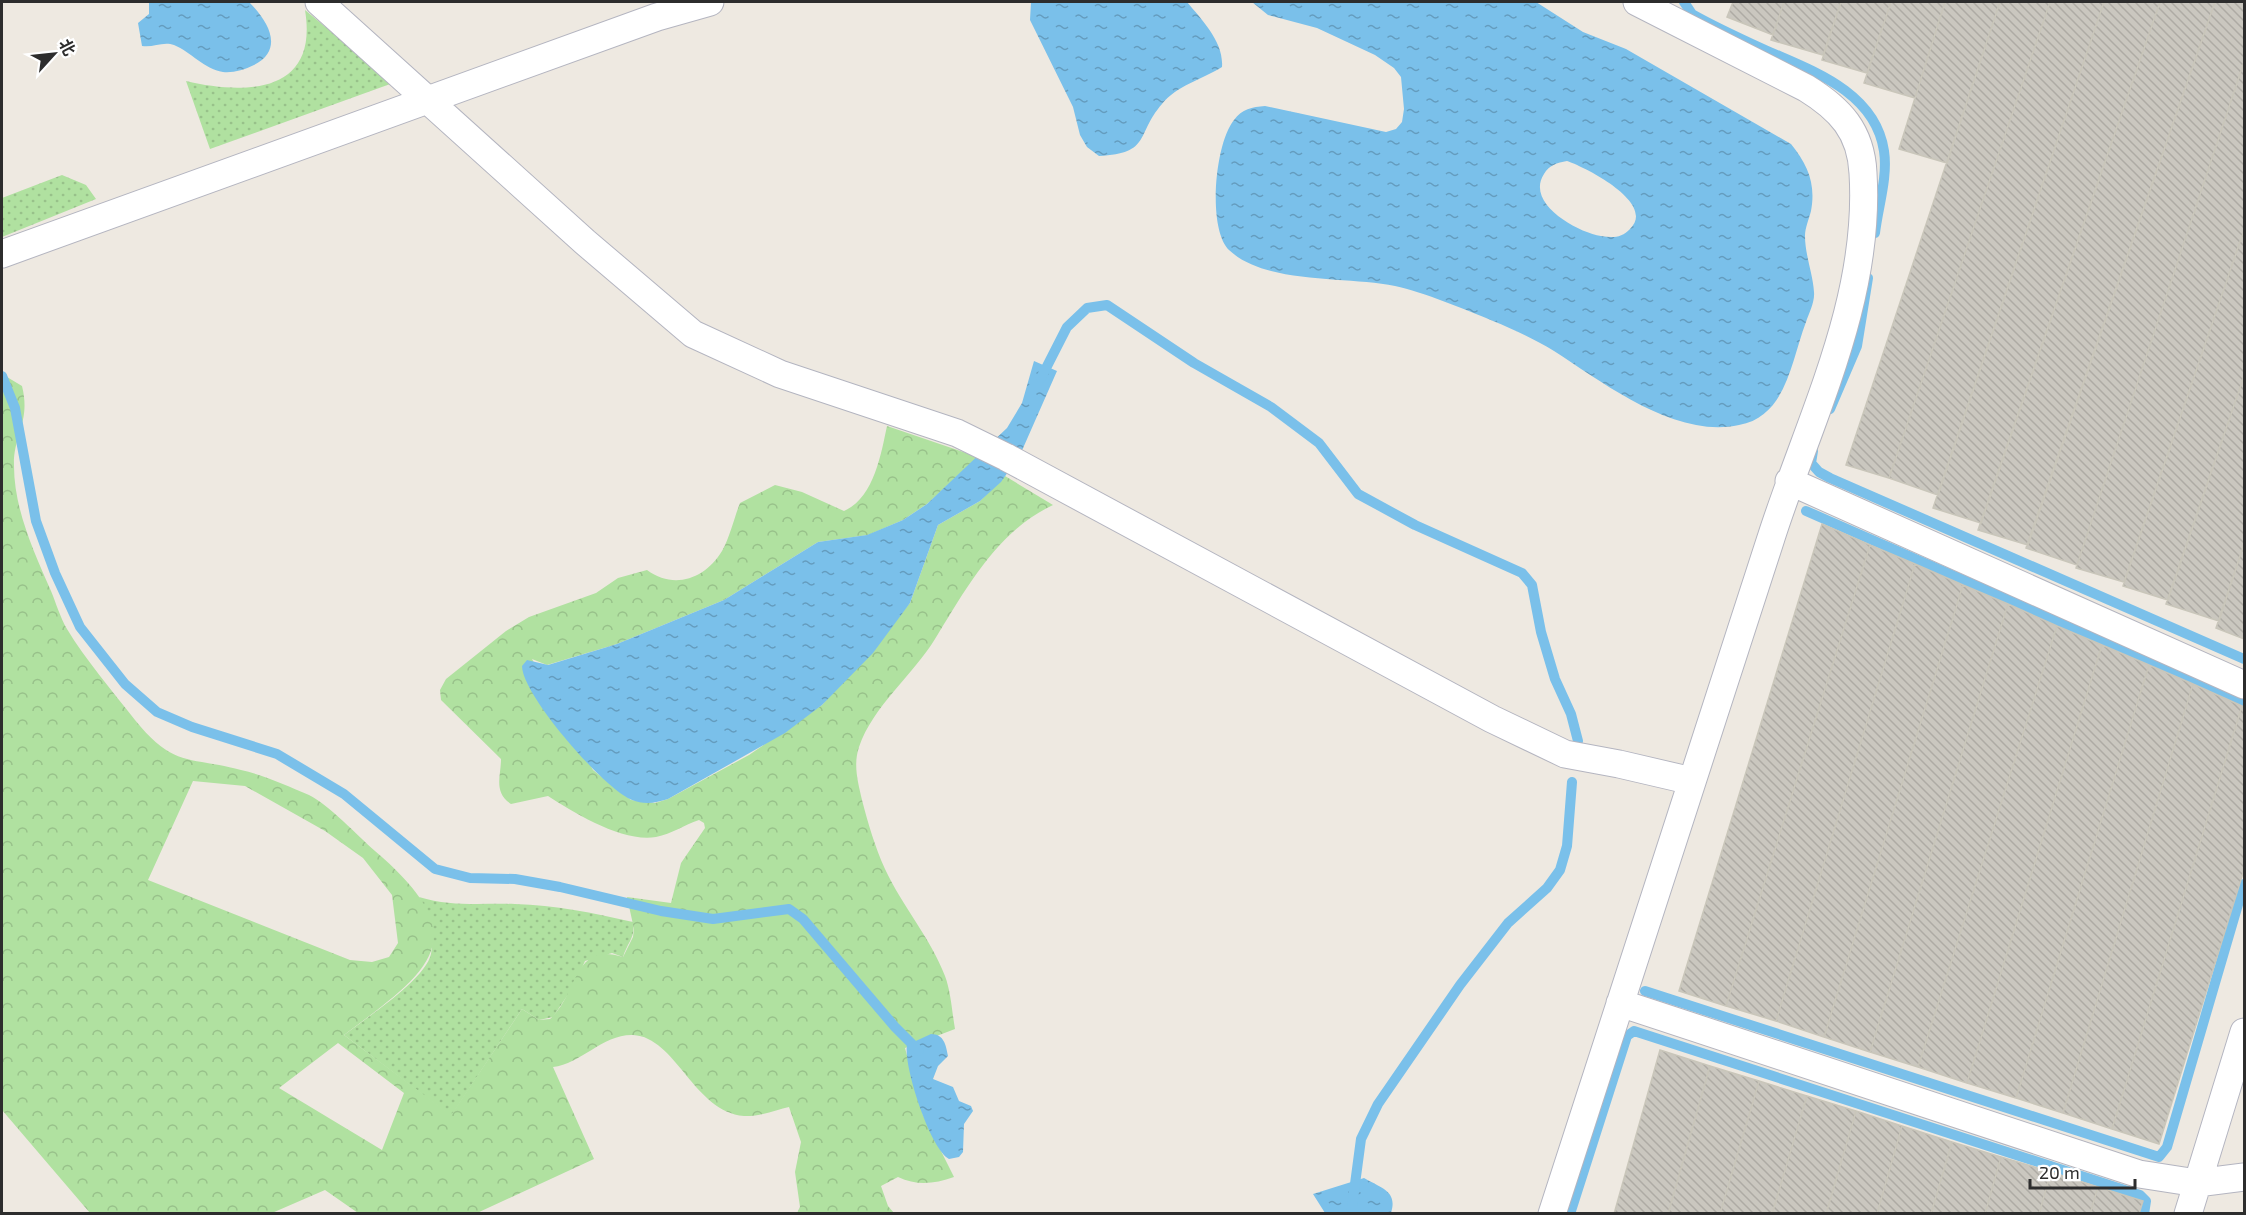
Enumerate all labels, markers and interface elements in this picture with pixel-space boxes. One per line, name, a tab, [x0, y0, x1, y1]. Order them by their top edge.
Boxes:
north arrow	[24, 24, 84, 84]
text: 北	[56, 36, 80, 58]
scale bar	[2030, 1152, 2135, 1190]
text: 20 m	[2039, 1161, 2080, 1183]

